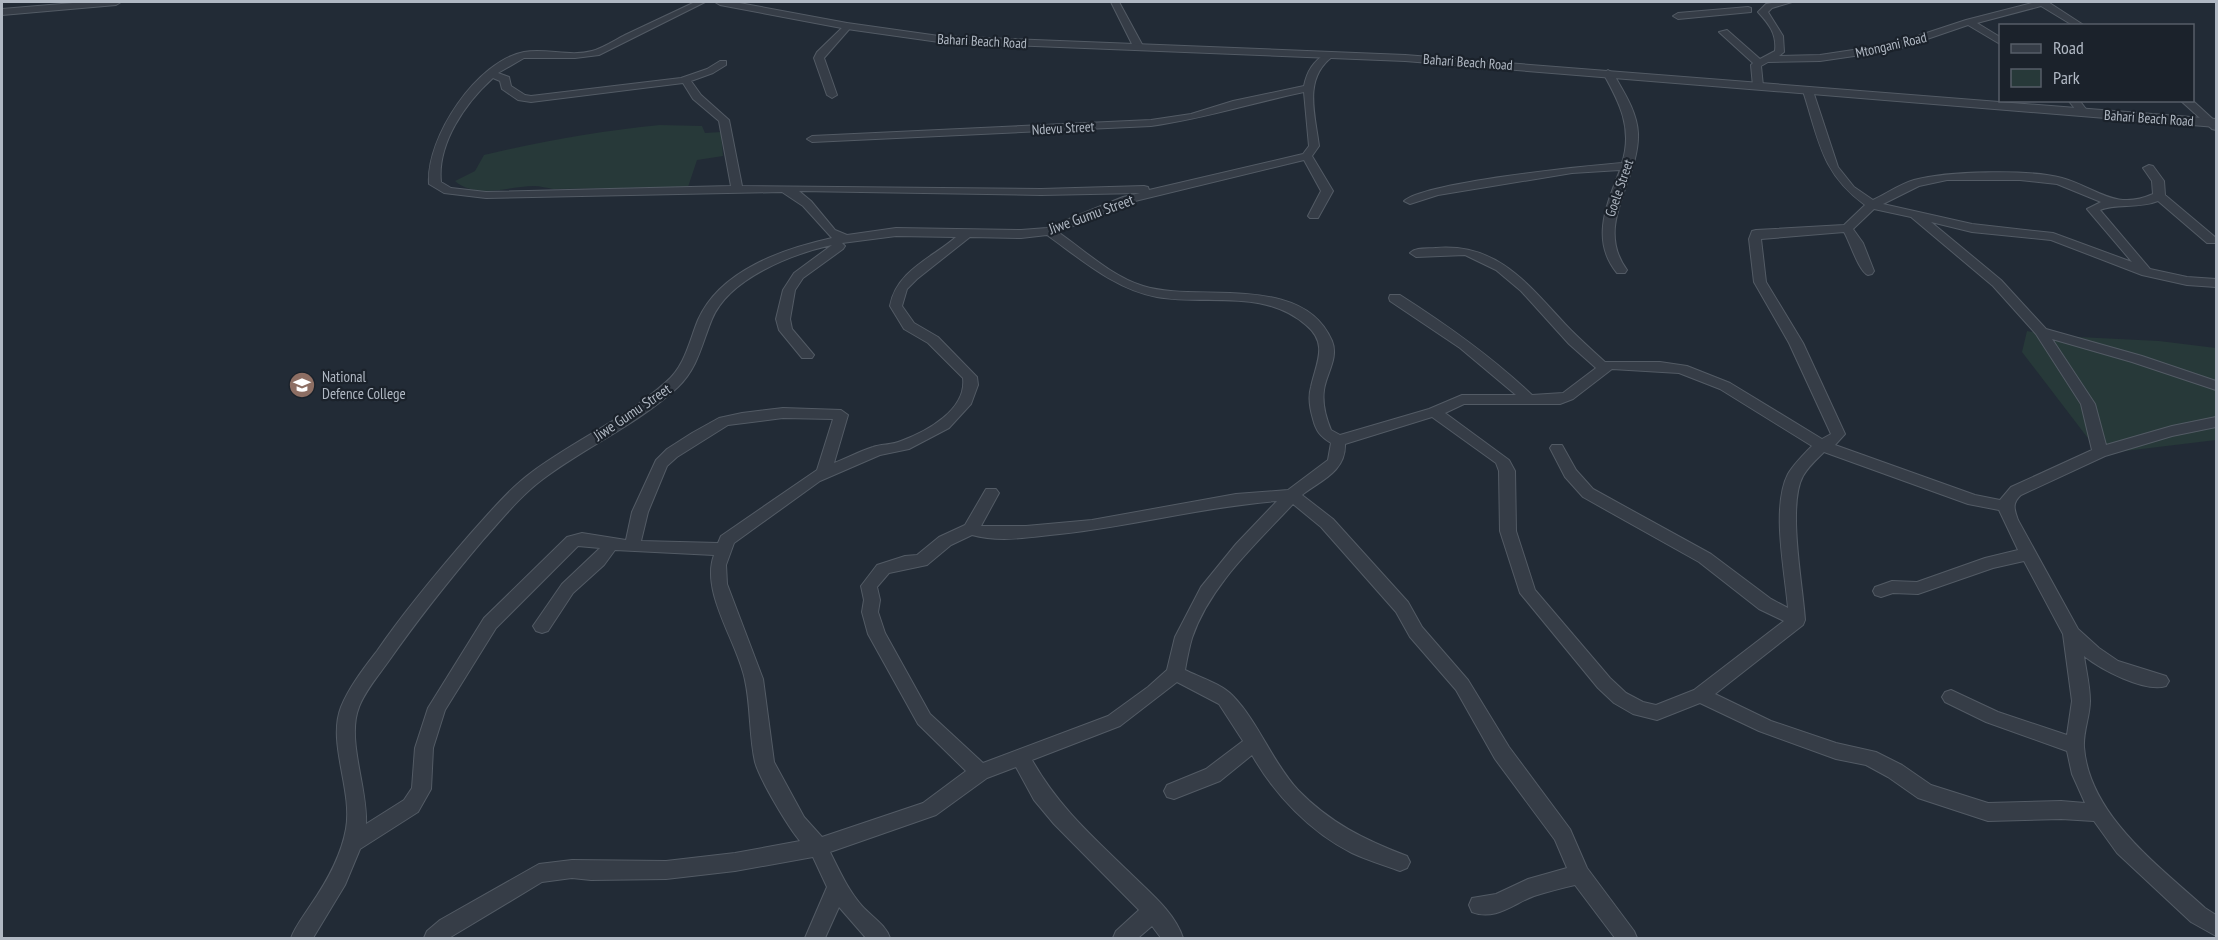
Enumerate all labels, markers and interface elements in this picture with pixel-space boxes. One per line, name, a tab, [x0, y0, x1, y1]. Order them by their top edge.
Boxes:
legend	[1999, 24, 2194, 102]
street label: Mtongani Road	[1854, 28, 1928, 62]
street label: Bahari Beach Road	[937, 30, 1027, 52]
text: Road	[2053, 36, 2084, 59]
street label: Bahari Beach Road	[1423, 50, 1513, 74]
text: Park	[2053, 66, 2080, 89]
street label: Bahari Beach Road	[2104, 106, 2194, 130]
street label: Ndevu Street	[1031, 117, 1095, 139]
street label: Goele Street	[1601, 157, 1637, 219]
street label: Jiwe Gumu Street	[1045, 190, 1136, 239]
place label: National Defence College	[322, 367, 406, 403]
school or university icon: National Defence College	[287, 370, 317, 400]
street label: Jiwe Gumu Street	[589, 379, 674, 445]

